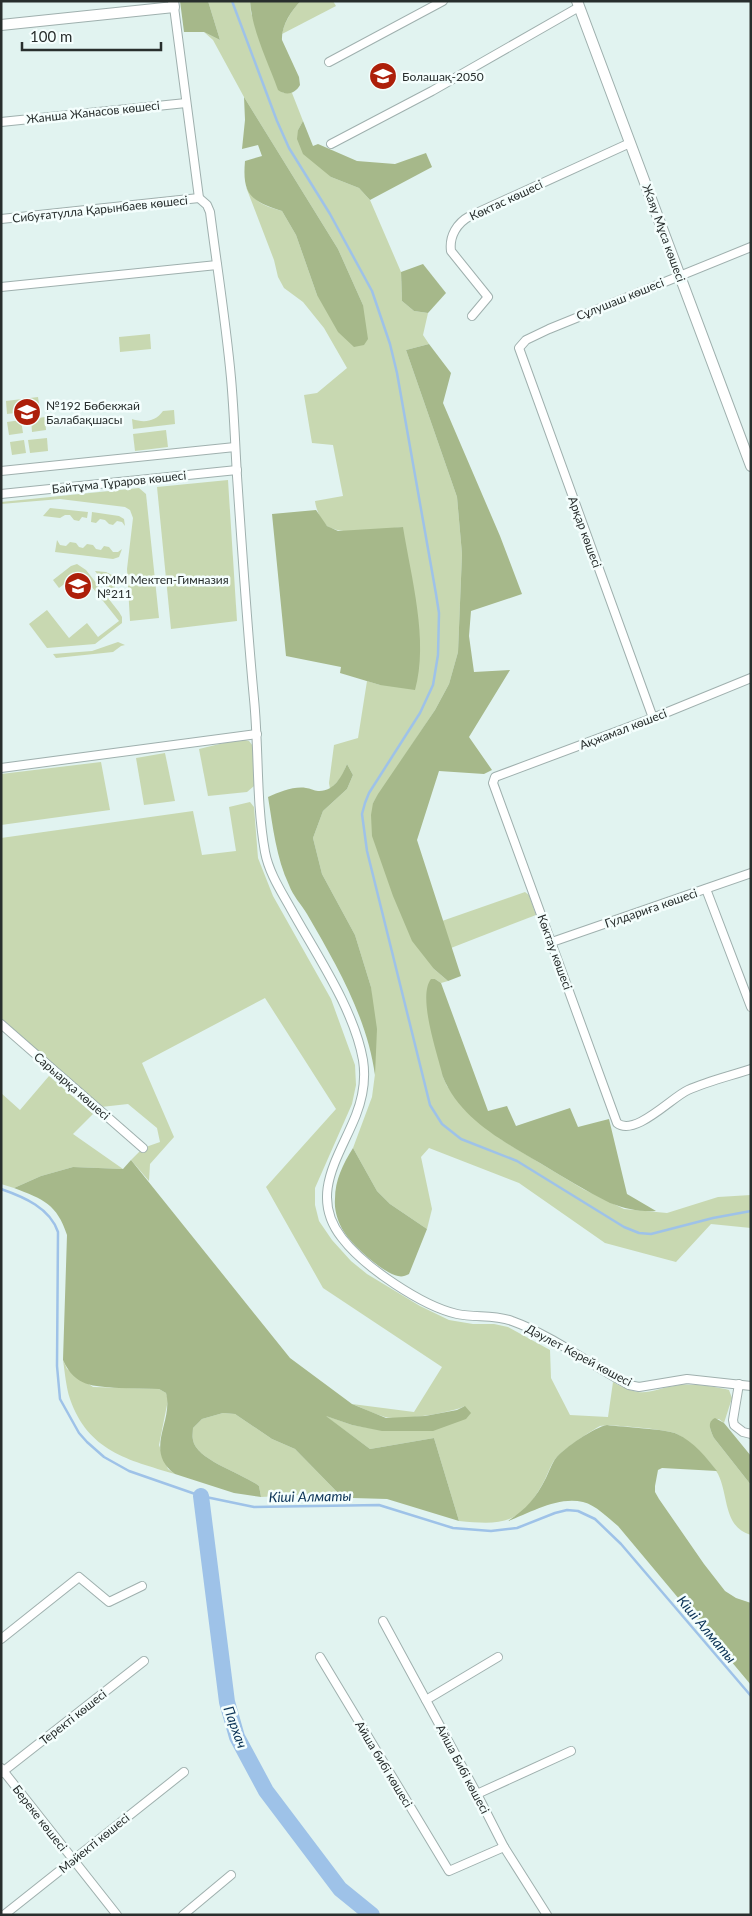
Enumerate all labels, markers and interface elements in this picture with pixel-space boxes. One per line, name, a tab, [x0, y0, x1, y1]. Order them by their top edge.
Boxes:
scale bar	[22, 20, 161, 52]
text: 100 m	[30, 27, 72, 45]
school or university icon: Болашақ-2050	[368, 61, 398, 91]
place label: Болашақ-2050	[402, 69, 484, 84]
street label: Жанша Жанасов көшесі	[26, 98, 161, 126]
street label: Көктас көшесі	[467, 176, 545, 223]
street label: Жаяу Мұса көшесі	[639, 182, 689, 284]
street label: Сибуғатулла Қарынбаев көшесі	[12, 192, 189, 226]
street label: Сұлушаш көшесі	[574, 275, 666, 323]
school or university icon: №192 Бөбекжай Балабақшасы	[12, 397, 42, 427]
place label: №192 Бөбекжай Балабақшасы	[46, 398, 140, 427]
street label: Байтұма Тұраров көшесі	[51, 467, 187, 497]
street label: Арқар көшесі	[565, 494, 605, 570]
school or university icon: КММ Мектеп-Гимназия №211	[63, 571, 93, 601]
place label: КММ Мектеп-Гимназия №211	[97, 572, 229, 601]
street label: Ақжамал көшесі	[577, 705, 669, 753]
street label: Гүлдариға көшесі	[603, 885, 699, 931]
street label: Көктау көшесі	[534, 912, 576, 992]
street label: Сарыарқа көшесі	[31, 1049, 113, 1123]
street label: Дәулет Керей көшесі	[523, 1321, 635, 1389]
water label: Кіші Алматы	[268, 1487, 352, 1505]
water label: Кіші Алматы	[674, 1592, 740, 1666]
street label: Теректі көшесі	[37, 1686, 110, 1748]
water label: Пархач	[221, 1704, 252, 1751]
street label: Айша бибі көшесі	[352, 1718, 416, 1810]
street label: Айша Бибі көшесі	[433, 1722, 493, 1816]
street label: Береке көшесі	[10, 1782, 71, 1854]
street label: Мәйекті көшесі	[56, 1810, 132, 1876]

